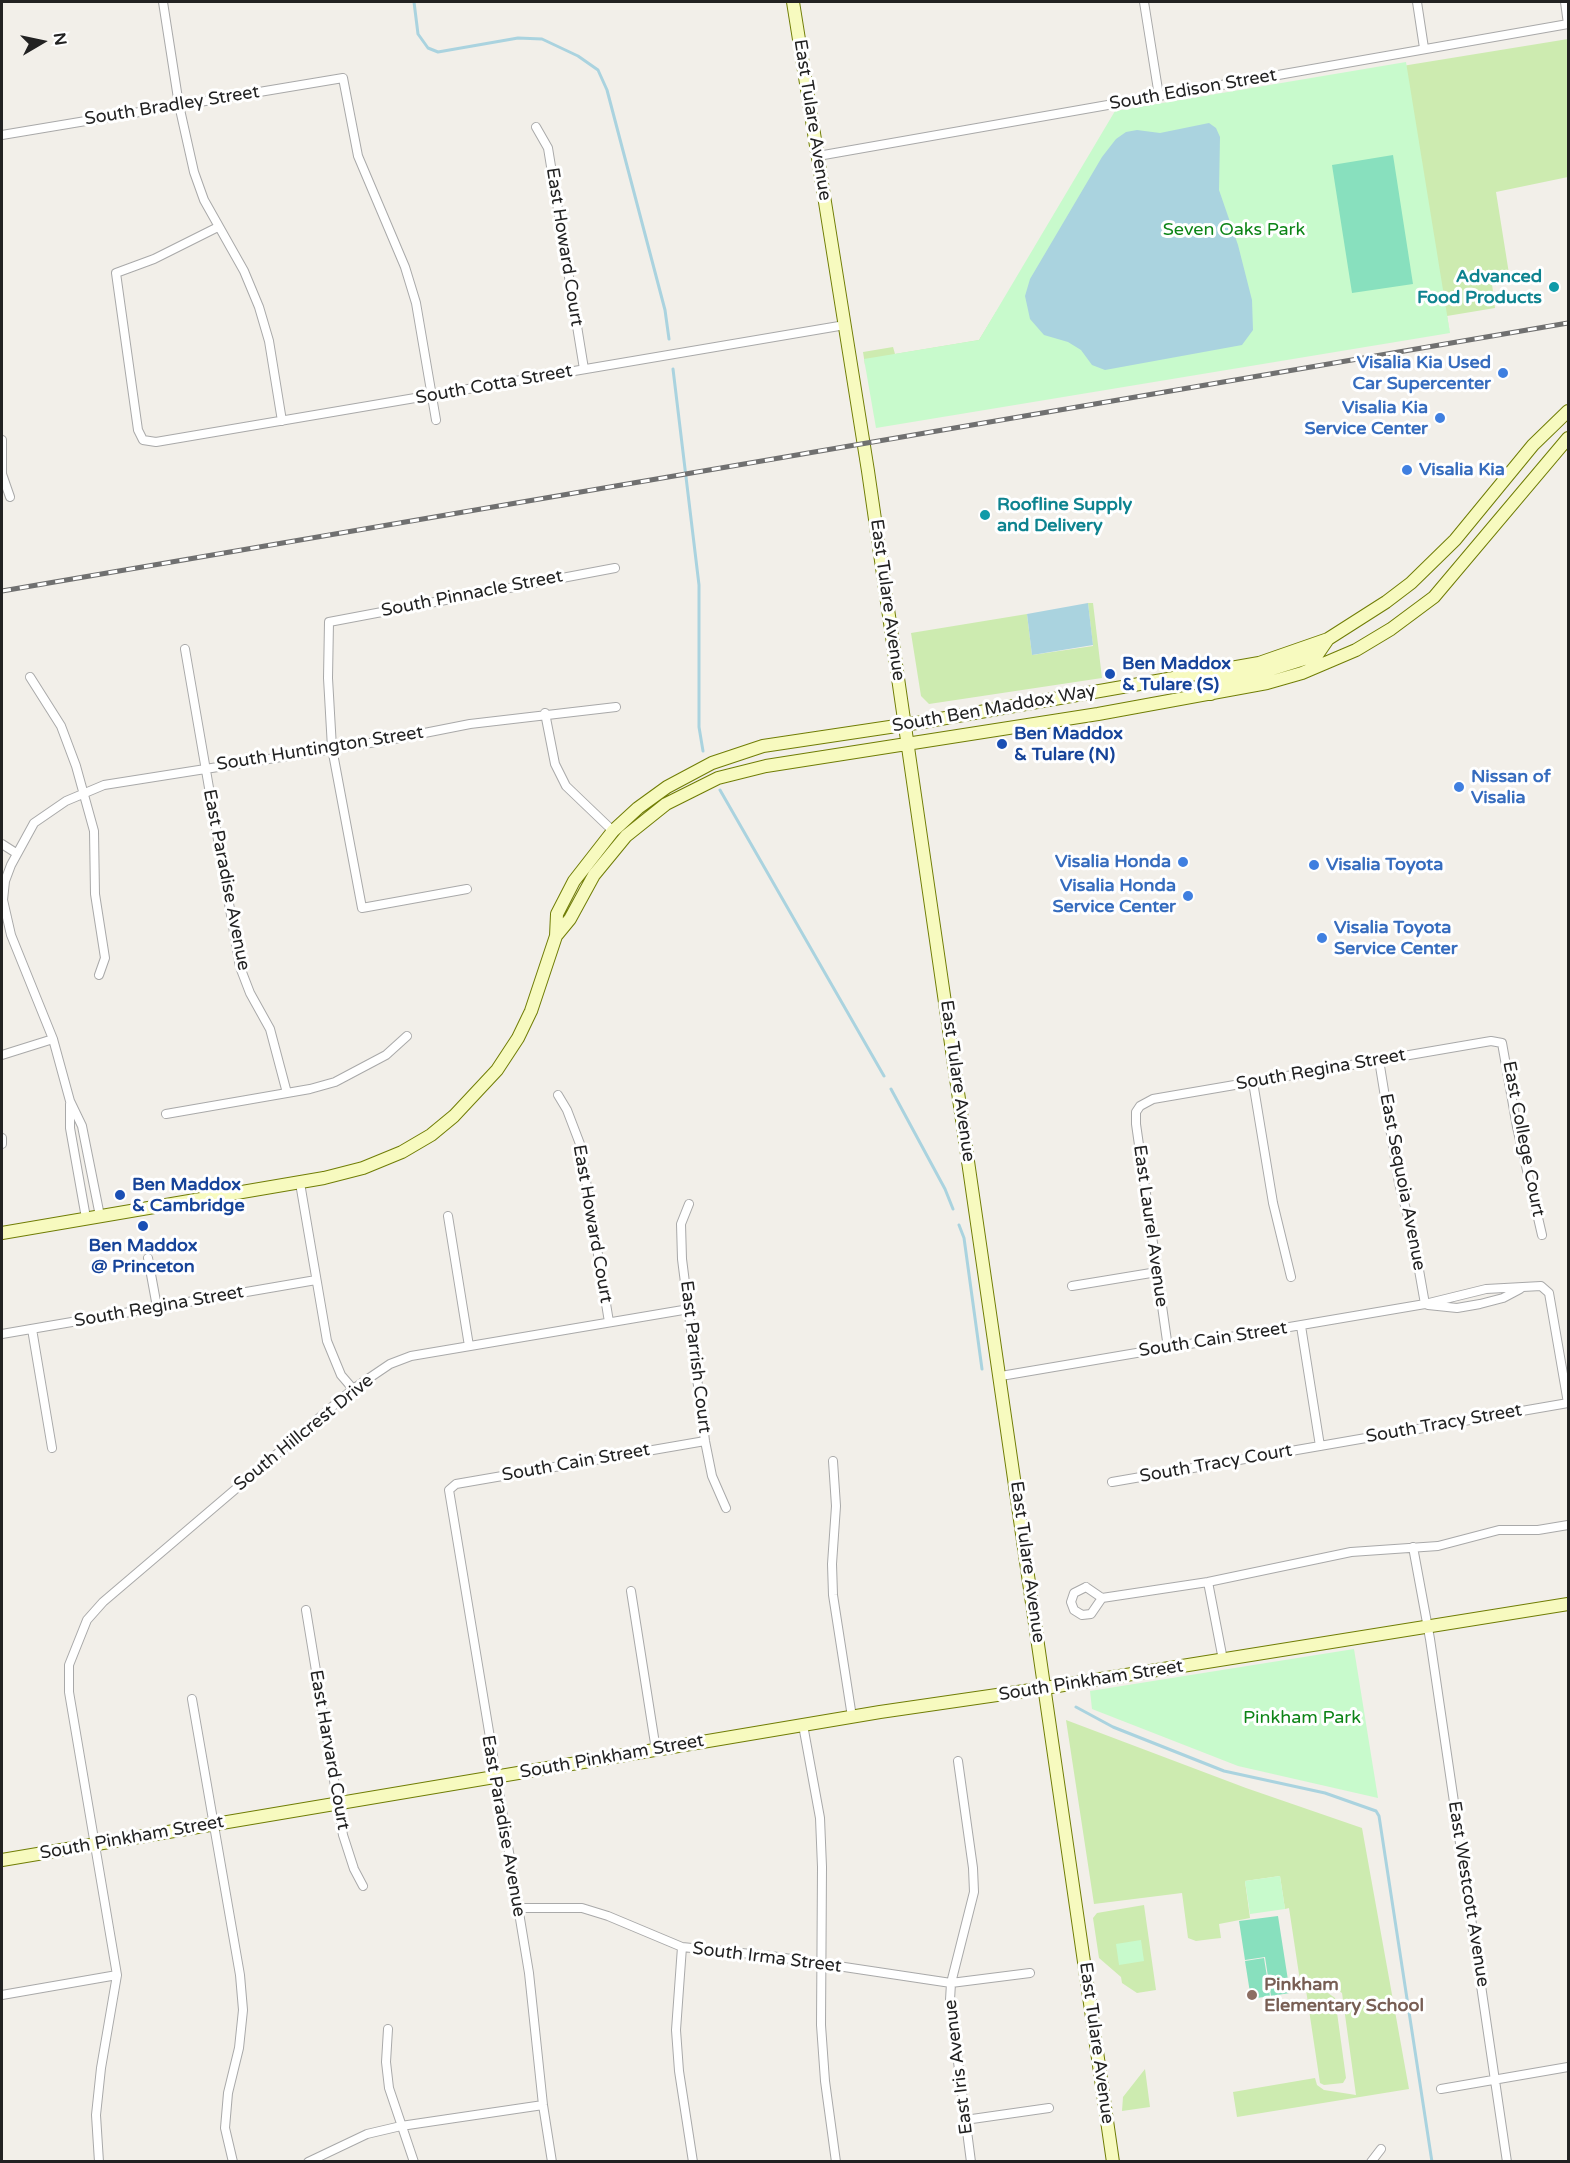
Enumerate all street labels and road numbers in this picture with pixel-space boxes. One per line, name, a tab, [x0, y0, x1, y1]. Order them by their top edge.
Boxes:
street label: East Tulare Avenue	[789, 38, 835, 202]
street label: South Edison Street	[1108, 65, 1278, 115]
street label: South Bradley Street	[83, 82, 261, 130]
street label: East Howard Court	[541, 166, 587, 328]
street label: South Cotta Street	[414, 361, 574, 409]
street label: East Tulare Avenue	[865, 518, 909, 682]
street label: South Pinnacle Street	[379, 566, 565, 622]
street label: South Ben Maddox Way	[891, 680, 1097, 738]
street label: South Huntington Street	[215, 722, 425, 776]
street label: East Paradise Avenue	[198, 788, 254, 972]
street label: East Tulare Avenue	[935, 999, 979, 1163]
street label: South Regina Street	[1235, 1044, 1407, 1096]
street label: East College Court	[1497, 1059, 1549, 1219]
street label: East Sequoia Avenue	[1374, 1092, 1430, 1272]
street label: East Howard Court	[567, 1143, 617, 1305]
street label: East Laurel Avenue	[1128, 1144, 1172, 1308]
street label: East Parrish Court	[675, 1279, 715, 1435]
street label: South Regina Street	[73, 1281, 245, 1333]
street label: South Cain Street	[1137, 1318, 1289, 1362]
street label: South Hillcrest Drive	[230, 1370, 378, 1496]
street label: South Tracy Street	[1364, 1400, 1524, 1448]
street label: South Cain Street	[500, 1439, 652, 1487]
street label: South Tracy Court	[1138, 1440, 1294, 1488]
street label: East Tulare Avenue	[1005, 1480, 1049, 1644]
street label: South Pinkham Street	[997, 1656, 1185, 1706]
street label: East Harvard Court	[304, 1668, 354, 1832]
street label: South Pinkham Street	[518, 1730, 706, 1784]
street label: East Paradise Avenue	[476, 1733, 530, 1919]
street label: East Westcott Avenue	[1443, 1800, 1493, 1988]
street label: South Pinkham Street	[38, 1811, 226, 1865]
street label: South Irma Street	[691, 1938, 843, 1978]
street label: East Tulare Avenue	[1074, 1961, 1118, 2125]
street label: East Iris Avenue	[940, 1998, 978, 2136]

